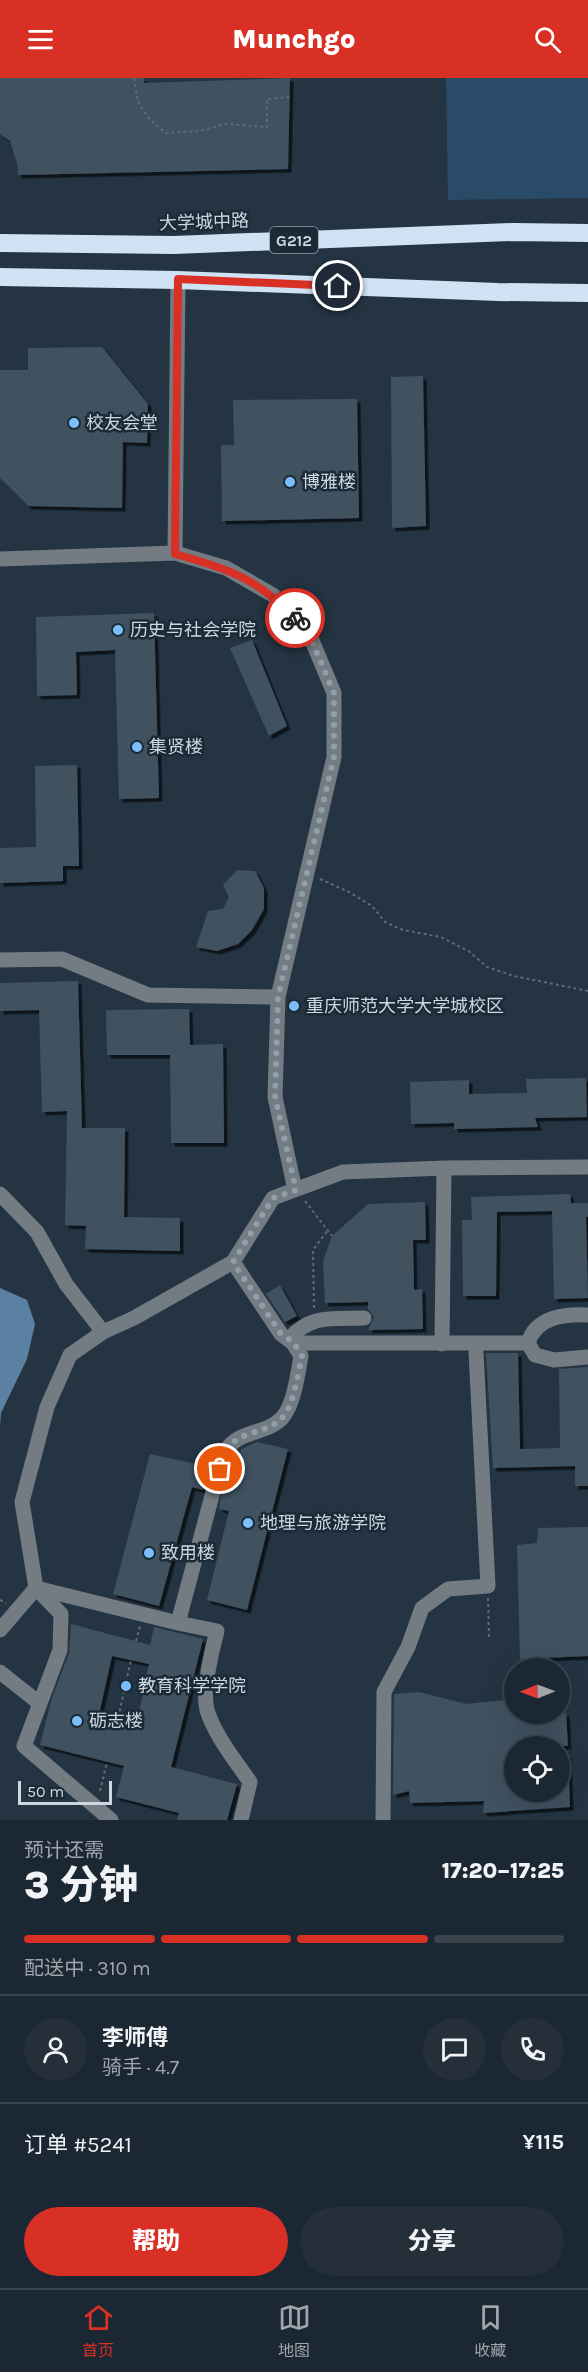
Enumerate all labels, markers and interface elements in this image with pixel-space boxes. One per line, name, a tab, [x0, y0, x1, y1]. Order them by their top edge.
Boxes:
icon: menu	[24, 23, 57, 56]
text: Munchgo	[232, 23, 356, 55]
icon: search	[531, 23, 564, 56]
street label: 大学城中路	[159, 209, 249, 235]
road number: G212	[270, 227, 318, 253]
pin	[312, 260, 363, 311]
icon: home	[321, 269, 354, 302]
place label: 校友会堂	[86, 412, 158, 434]
marker: 校友会堂	[67, 416, 81, 430]
place label: 博雅楼	[302, 471, 356, 493]
marker: 博雅楼	[283, 475, 297, 489]
courier	[265, 588, 325, 648]
icon: bike	[279, 602, 312, 635]
place label: 历史与社会学院	[130, 619, 256, 641]
marker: 历史与社会学院	[111, 623, 125, 637]
place label: 集贤楼	[149, 736, 203, 758]
marker: 集贤楼	[130, 740, 144, 754]
place label: 重庆师范大学大学城校区	[306, 995, 504, 1017]
marker: 重庆师范大学大学城校区	[287, 999, 301, 1013]
pin	[194, 1443, 245, 1494]
icon: bag	[203, 1452, 236, 1485]
place label: 地理与旅游学院	[260, 1512, 386, 1534]
marker: 地理与旅游学院	[241, 1516, 255, 1530]
place label: 致用楼	[161, 1542, 215, 1564]
marker: 致用楼	[142, 1546, 156, 1560]
north arrow	[504, 1658, 570, 1724]
map controls	[504, 1658, 570, 1802]
place label: 教育科学学院	[138, 1675, 246, 1697]
marker: 教育科学学院	[119, 1679, 133, 1693]
place label: 砺志楼	[89, 1710, 143, 1732]
marker: 砺志楼	[70, 1714, 84, 1728]
button: locate	[504, 1736, 570, 1802]
scale bar	[18, 1778, 112, 1806]
text: 50 m	[27, 1782, 64, 1801]
text: 预计还需	[24, 1839, 104, 1862]
text: 17:20–17:25	[442, 1858, 564, 1884]
text: 3 分钟	[24, 1862, 138, 1908]
text: 配送中 · 310 m	[24, 1957, 151, 1980]
button: person	[24, 2018, 87, 2081]
button: chat	[423, 2018, 486, 2081]
button: phone	[501, 2018, 564, 2081]
text: 李师傅	[102, 2025, 168, 2051]
text: 骑手 · 4.7	[102, 2056, 179, 2079]
text: ¥115	[523, 2129, 564, 2155]
text: 订单 #5241	[24, 2132, 132, 2158]
button: 帮助	[24, 2207, 288, 2276]
button: 分享	[300, 2207, 564, 2276]
tab: 首页	[82, 2301, 115, 2361]
tab: 地图	[278, 2301, 311, 2361]
tab: 收藏	[474, 2301, 507, 2361]

